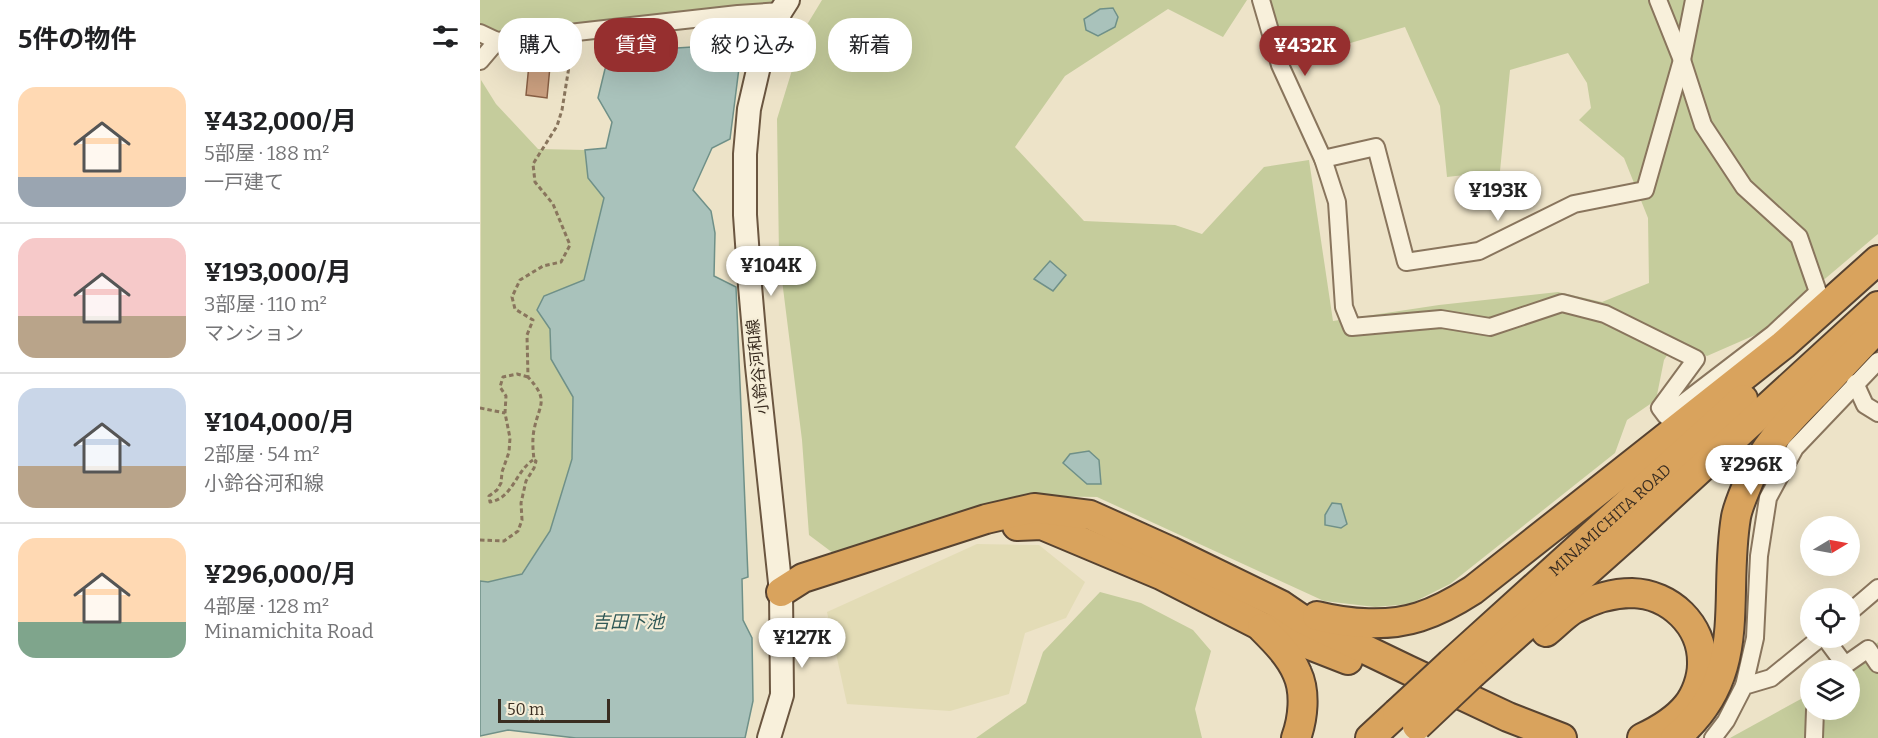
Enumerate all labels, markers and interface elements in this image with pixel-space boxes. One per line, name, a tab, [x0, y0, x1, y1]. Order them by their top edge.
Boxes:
chip: 購入	[498, 18, 582, 72]
chip: 賃貸	[594, 18, 678, 72]
chip: 絞り込み	[690, 18, 816, 72]
chip: 新着	[828, 18, 912, 72]
icon: filters	[429, 20, 462, 53]
text: 5件の物件	[18, 24, 136, 55]
pin: ¥432K	[1263, 26, 1347, 77]
text: ¥432K	[1273, 33, 1337, 57]
text: ¥432,000/月	[204, 106, 357, 137]
icon: home	[66, 111, 138, 183]
text: 5部屋 · 188 m²	[204, 141, 329, 165]
text: 一戸建て	[204, 170, 284, 194]
pin: ¥193K	[1456, 171, 1540, 222]
text: ¥193K	[1468, 178, 1528, 202]
pin: ¥104K	[729, 246, 813, 297]
text: ¥104K	[740, 253, 802, 277]
text: ¥193,000/月	[204, 257, 352, 288]
icon: home	[66, 262, 138, 334]
text: 3部屋 · 110 m²	[204, 292, 327, 316]
street label: 小鈴谷河和線	[743, 318, 772, 416]
text: マンション	[204, 321, 304, 345]
text: ¥104,000/月	[204, 407, 355, 438]
icon: home	[66, 412, 138, 484]
text: 2部屋 · 54 m²	[204, 442, 320, 466]
pin: ¥296K	[1709, 445, 1793, 496]
text: ¥296K	[1719, 452, 1783, 476]
street label: MINAMICHITA ROAD	[1545, 460, 1675, 580]
text: 小鈴谷河和線	[204, 471, 324, 495]
north arrow	[1800, 516, 1860, 576]
map controls	[1800, 516, 1860, 720]
text: ¥296,000/月	[204, 559, 357, 590]
icon: home	[66, 562, 138, 634]
button: locate	[1800, 588, 1860, 648]
text: 4部屋 · 128 m²	[204, 594, 329, 618]
water label: 吉田下池	[592, 611, 666, 633]
pin: ¥127K	[760, 618, 844, 669]
text: Minamichita Road	[204, 619, 374, 643]
text: ¥127K	[773, 625, 831, 649]
button: layers	[1800, 660, 1860, 720]
scale bar	[498, 696, 610, 724]
text: 50 m	[507, 700, 544, 719]

